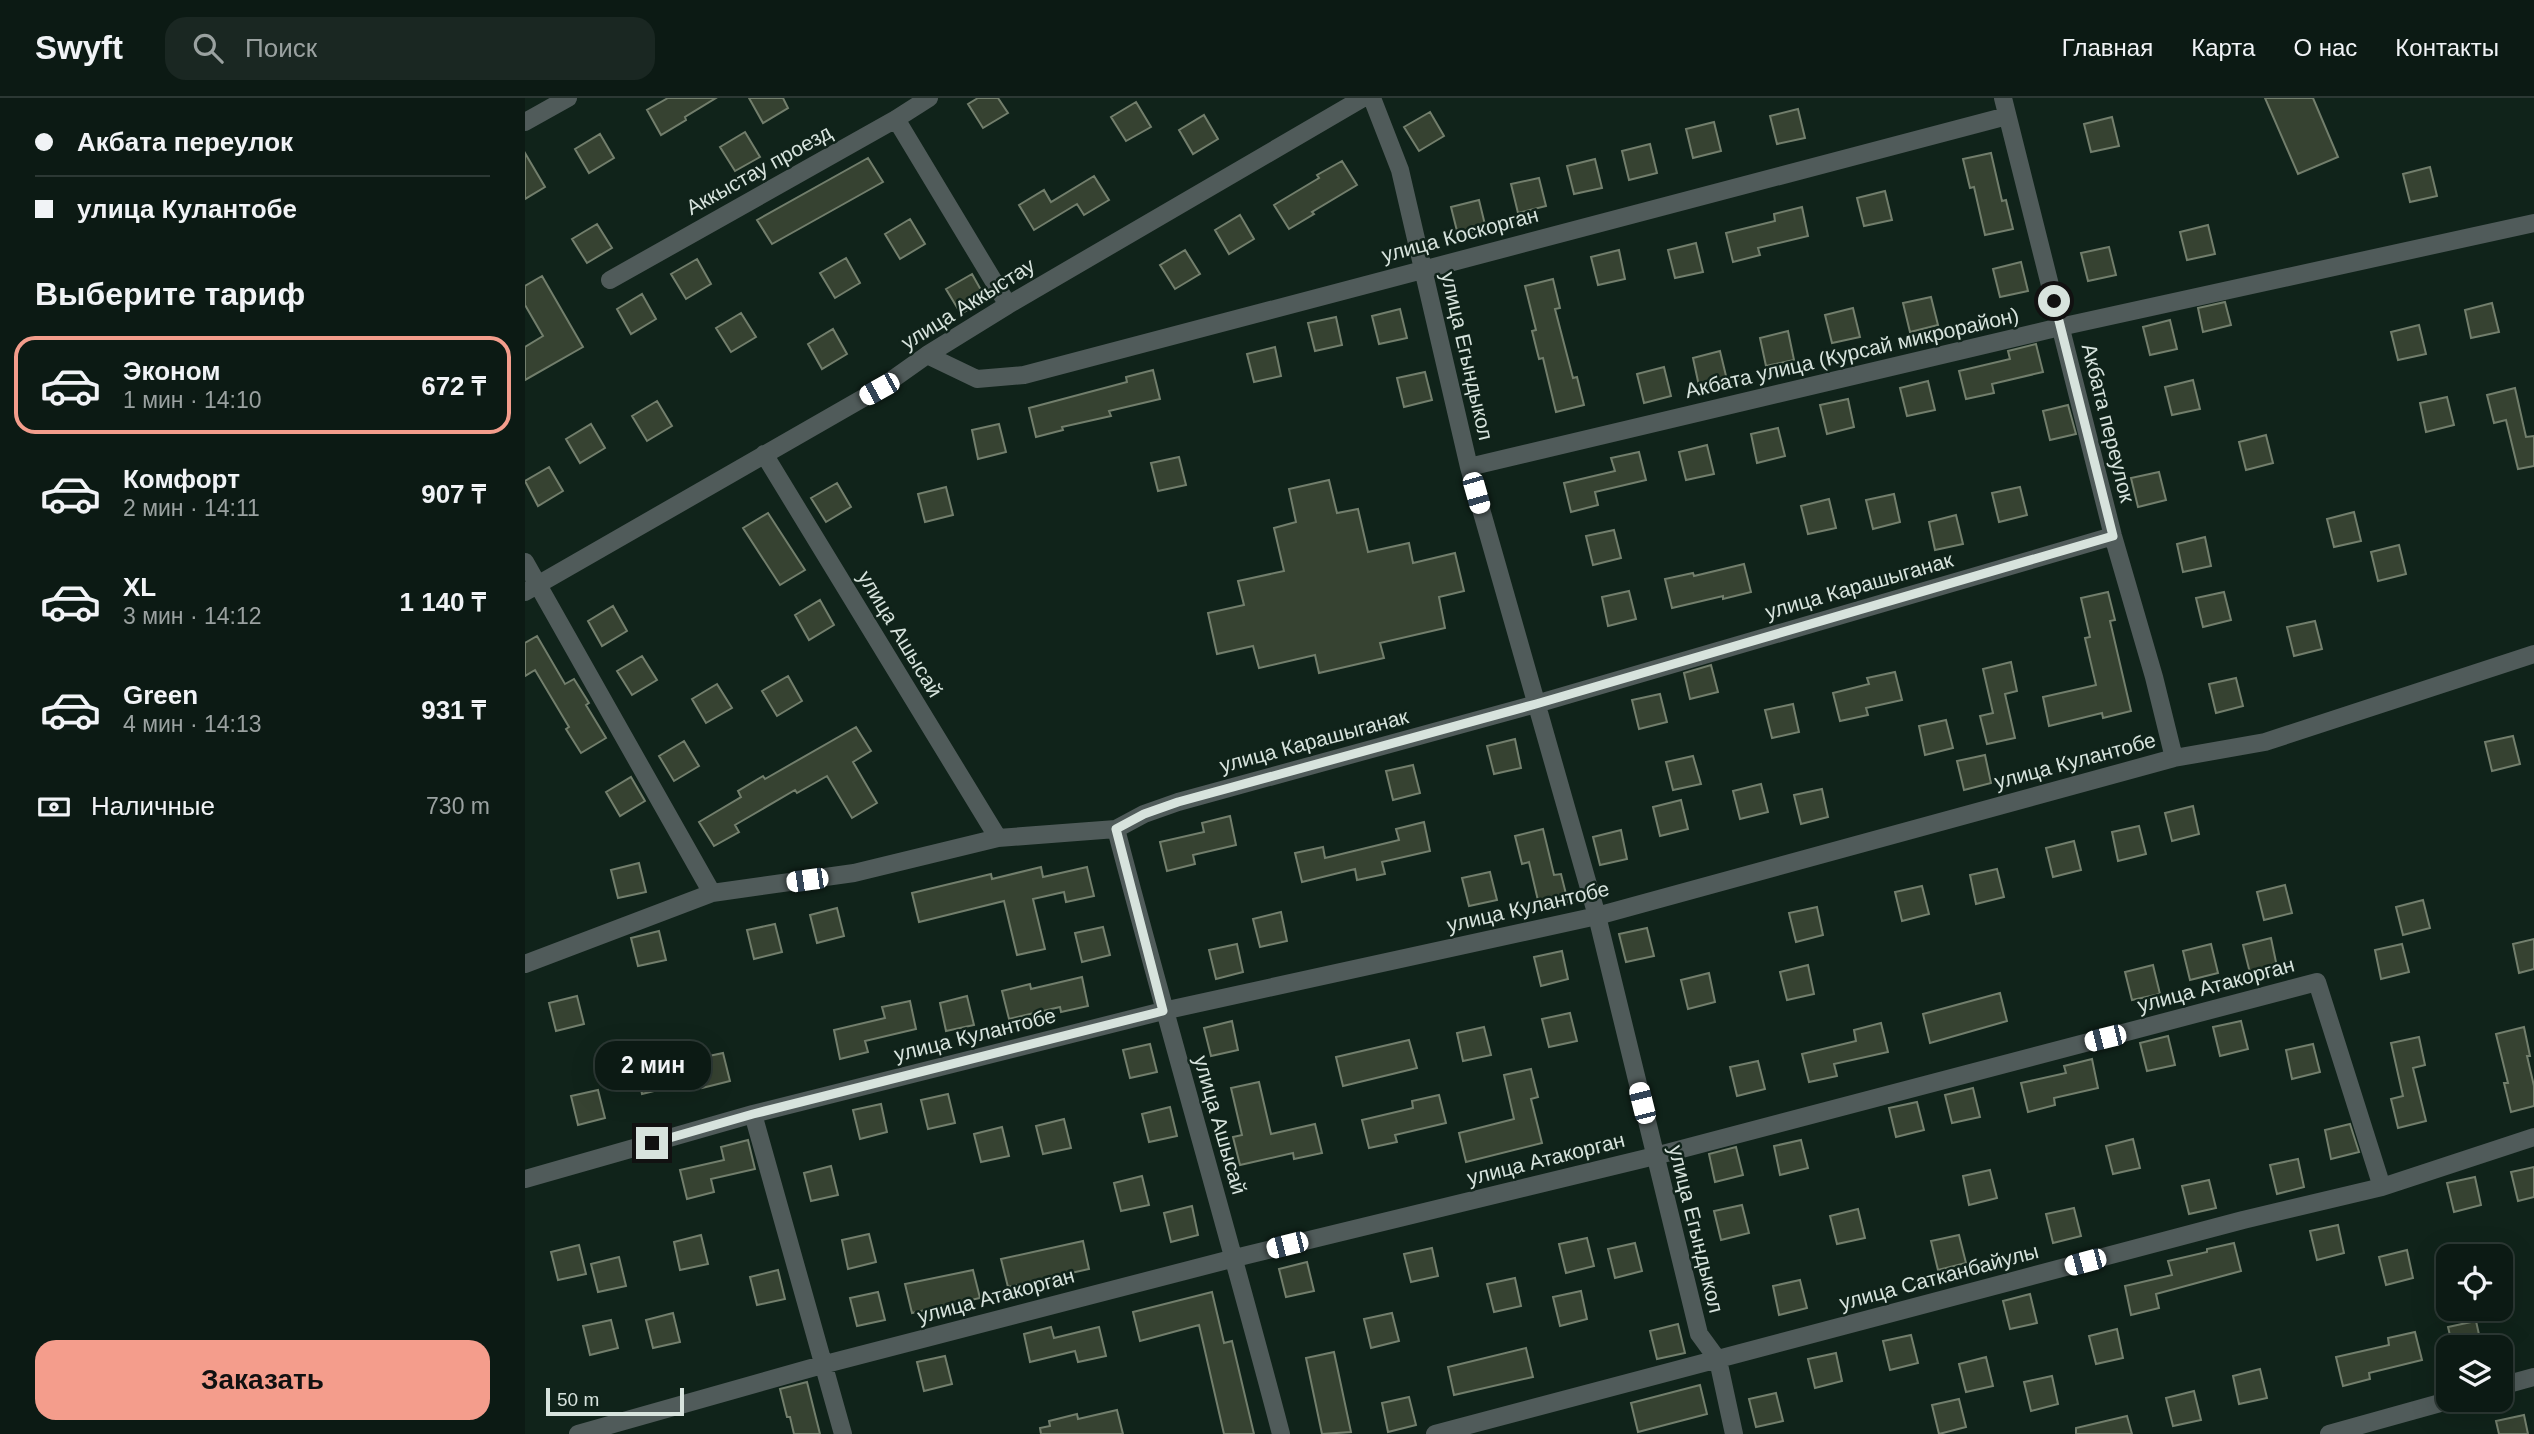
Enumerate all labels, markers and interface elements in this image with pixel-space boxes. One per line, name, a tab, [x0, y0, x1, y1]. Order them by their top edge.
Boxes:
search box	[165, 17, 655, 80]
text: Swyft	[35, 29, 123, 66]
icon: search	[189, 29, 227, 67]
text: Поиск	[245, 33, 317, 63]
text: Главная	[2062, 34, 2153, 61]
text: Карта	[2191, 34, 2255, 61]
text: О нас	[2293, 34, 2357, 61]
text: Контакты	[2395, 34, 2499, 61]
street label: Аккыстау проезд	[682, 120, 835, 219]
text: Акбата переулок	[77, 127, 293, 157]
text: улица Кулантобе	[77, 194, 297, 224]
street label: улица Коскорган	[1379, 203, 1541, 266]
street label: улица Аккыстау	[897, 253, 1039, 354]
street label: улица Егындыкол	[1437, 269, 1498, 442]
text: Выберите тариф	[35, 276, 305, 312]
route start	[2038, 285, 2070, 317]
street label: Акбата улица (Курсай микрорайон)	[1683, 303, 2021, 402]
street label: Акбата переулок	[2078, 341, 2140, 505]
icon: car	[39, 354, 102, 417]
text: Эконом	[123, 356, 221, 386]
car	[856, 370, 903, 408]
text: 672 ₸	[421, 371, 486, 401]
text: 1 мин · 14:10	[123, 387, 262, 413]
icon: car	[39, 462, 102, 525]
text: Комфорт	[123, 464, 240, 494]
car	[1461, 470, 1492, 516]
text: 907 ₸	[421, 479, 486, 509]
text: 2 мин · 14:11	[123, 495, 260, 521]
street label: улица Карашыганак	[1762, 547, 1956, 623]
street label: улица Ашысай	[854, 566, 947, 701]
icon: car	[39, 570, 102, 633]
text: XL	[123, 572, 156, 602]
text: 1 140 ₸	[400, 587, 486, 617]
text: 3 мин · 14:12	[123, 603, 262, 629]
icon: car	[39, 678, 102, 741]
text: Green	[123, 680, 198, 710]
text: 931 ₸	[421, 695, 486, 725]
street label: улица Карашыганак	[1217, 704, 1411, 777]
text: 4 мин · 14:13	[123, 711, 262, 737]
street label: улица Кулантобе	[1992, 728, 2158, 793]
icon: cash	[35, 788, 73, 826]
text: Наличные	[91, 791, 215, 821]
text: 730 m	[426, 793, 490, 819]
car	[785, 867, 830, 893]
street label: улица Кулантобе	[1444, 877, 1611, 936]
street label: улица Атакорган	[2135, 953, 2297, 1017]
street label: улица Кулантобе	[892, 1003, 1058, 1066]
car	[2083, 1023, 2128, 1053]
callout: 2 мин	[594, 1042, 710, 1090]
text: 2 мин	[621, 1052, 685, 1078]
street label: улица Ашысай	[1190, 1053, 1251, 1197]
car	[1627, 1080, 1658, 1126]
route end	[636, 1127, 668, 1159]
street label: улица Атакорган	[1465, 1128, 1627, 1189]
street label: улица Егындыкол	[1665, 1143, 1728, 1315]
car	[1265, 1230, 1310, 1260]
street label: улица Сатканбайулы	[1837, 1239, 2041, 1314]
map controls	[2436, 1244, 2513, 1412]
button: locate	[2436, 1244, 2513, 1321]
car	[2062, 1246, 2109, 1278]
street label: улица Атакорган	[915, 1264, 1077, 1328]
button: layers	[2436, 1335, 2513, 1412]
button: Заказать	[35, 1340, 490, 1420]
scale bar	[546, 1385, 684, 1417]
text: 50 m	[557, 1389, 599, 1410]

